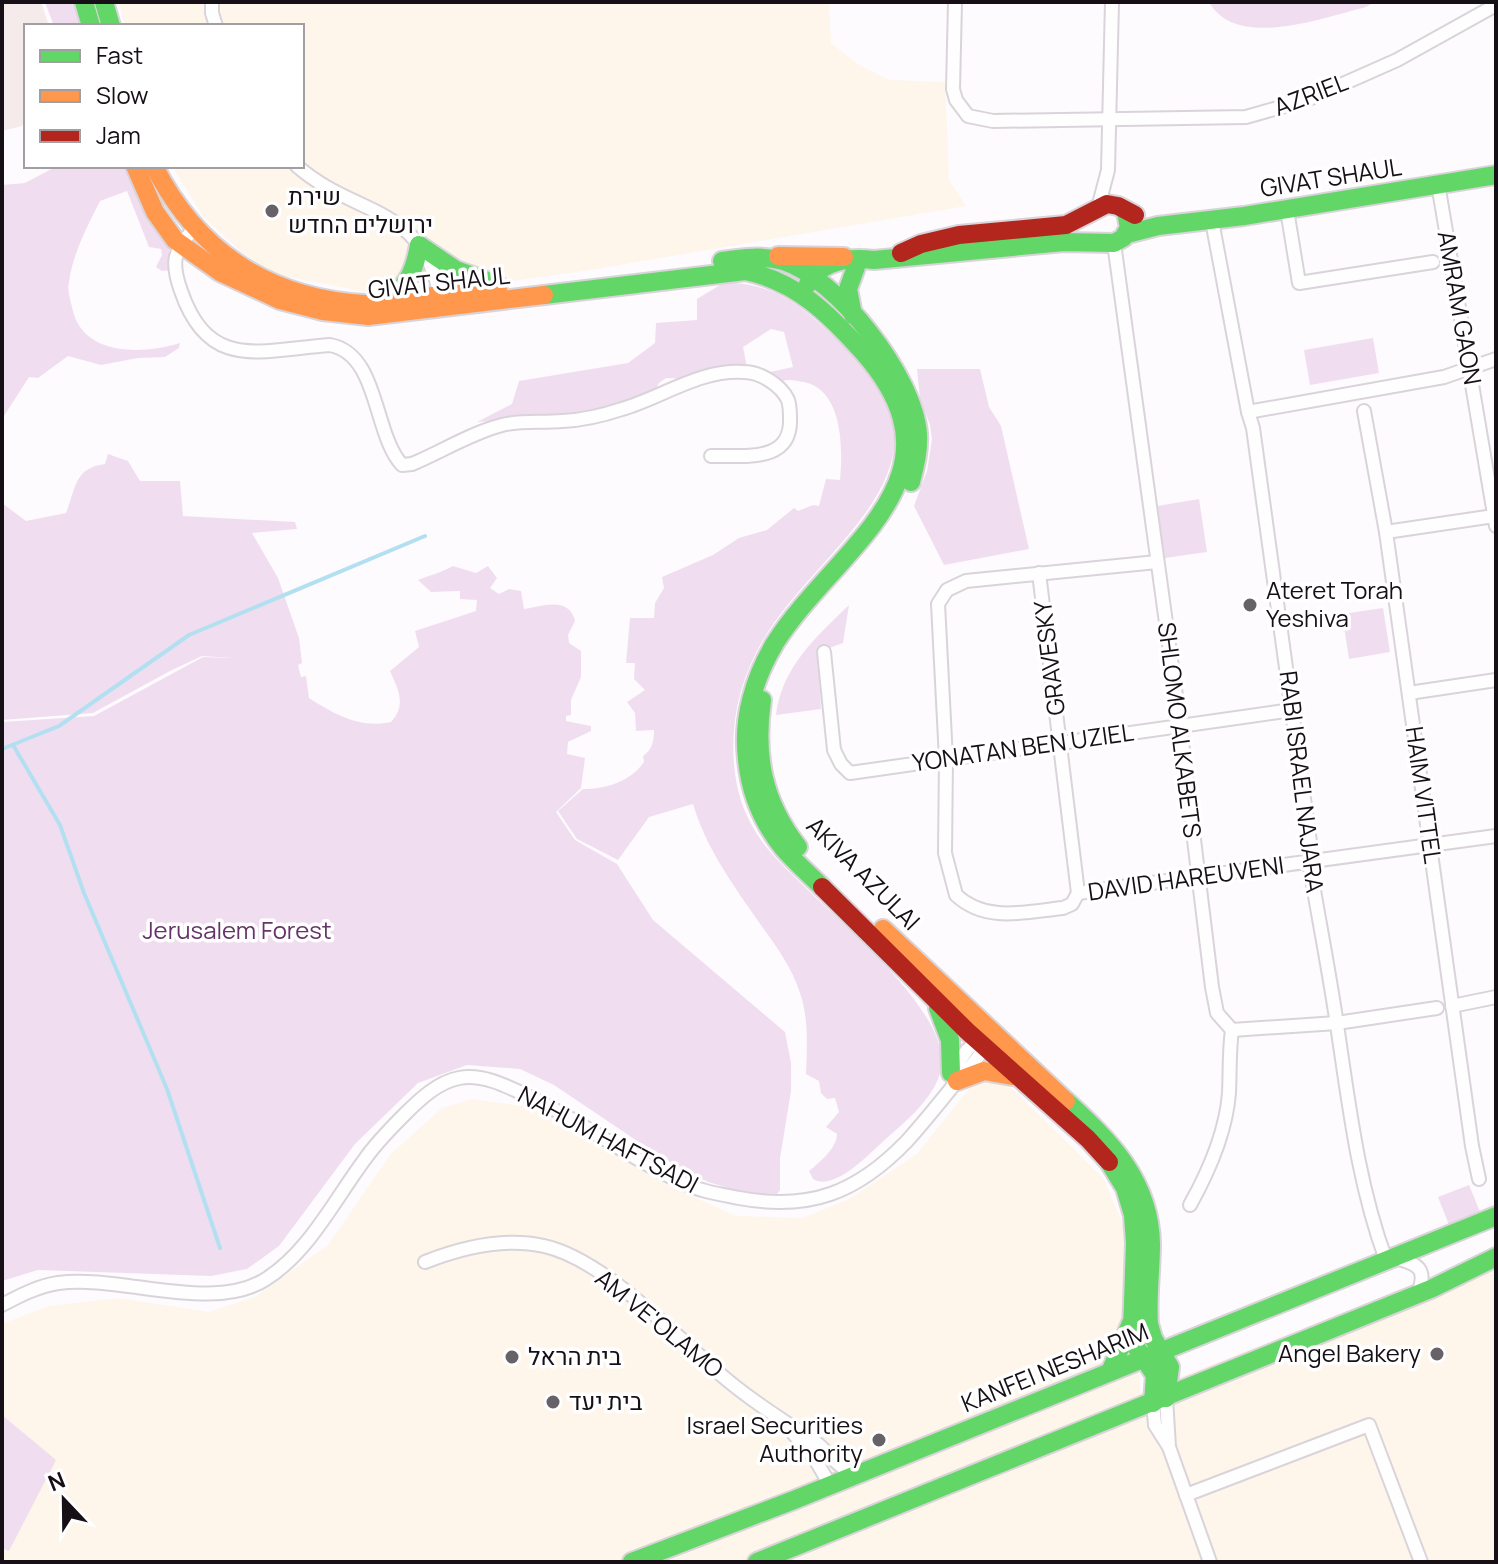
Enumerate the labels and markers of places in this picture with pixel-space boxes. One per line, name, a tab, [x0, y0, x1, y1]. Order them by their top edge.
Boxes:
place label: שירת ירושלים החדש	[288, 179, 433, 240]
marker: שירת ירושלים החדש	[263, 202, 281, 220]
place label: Ateret Torah Yeshiva	[1266, 573, 1403, 634]
marker: Ateret Torah Yeshiva	[1241, 596, 1259, 614]
place label: Angel Bakery	[1278, 1336, 1421, 1369]
place label: בית הראל	[528, 1339, 622, 1372]
marker: Angel Bakery	[1428, 1345, 1446, 1363]
marker: בית הראל	[503, 1348, 521, 1366]
place label: בית יעד	[569, 1384, 643, 1417]
marker: בית יעד	[544, 1393, 562, 1411]
place label: Israel Securities Authority	[686, 1408, 863, 1469]
marker: Israel Securities Authority	[870, 1431, 888, 1449]

